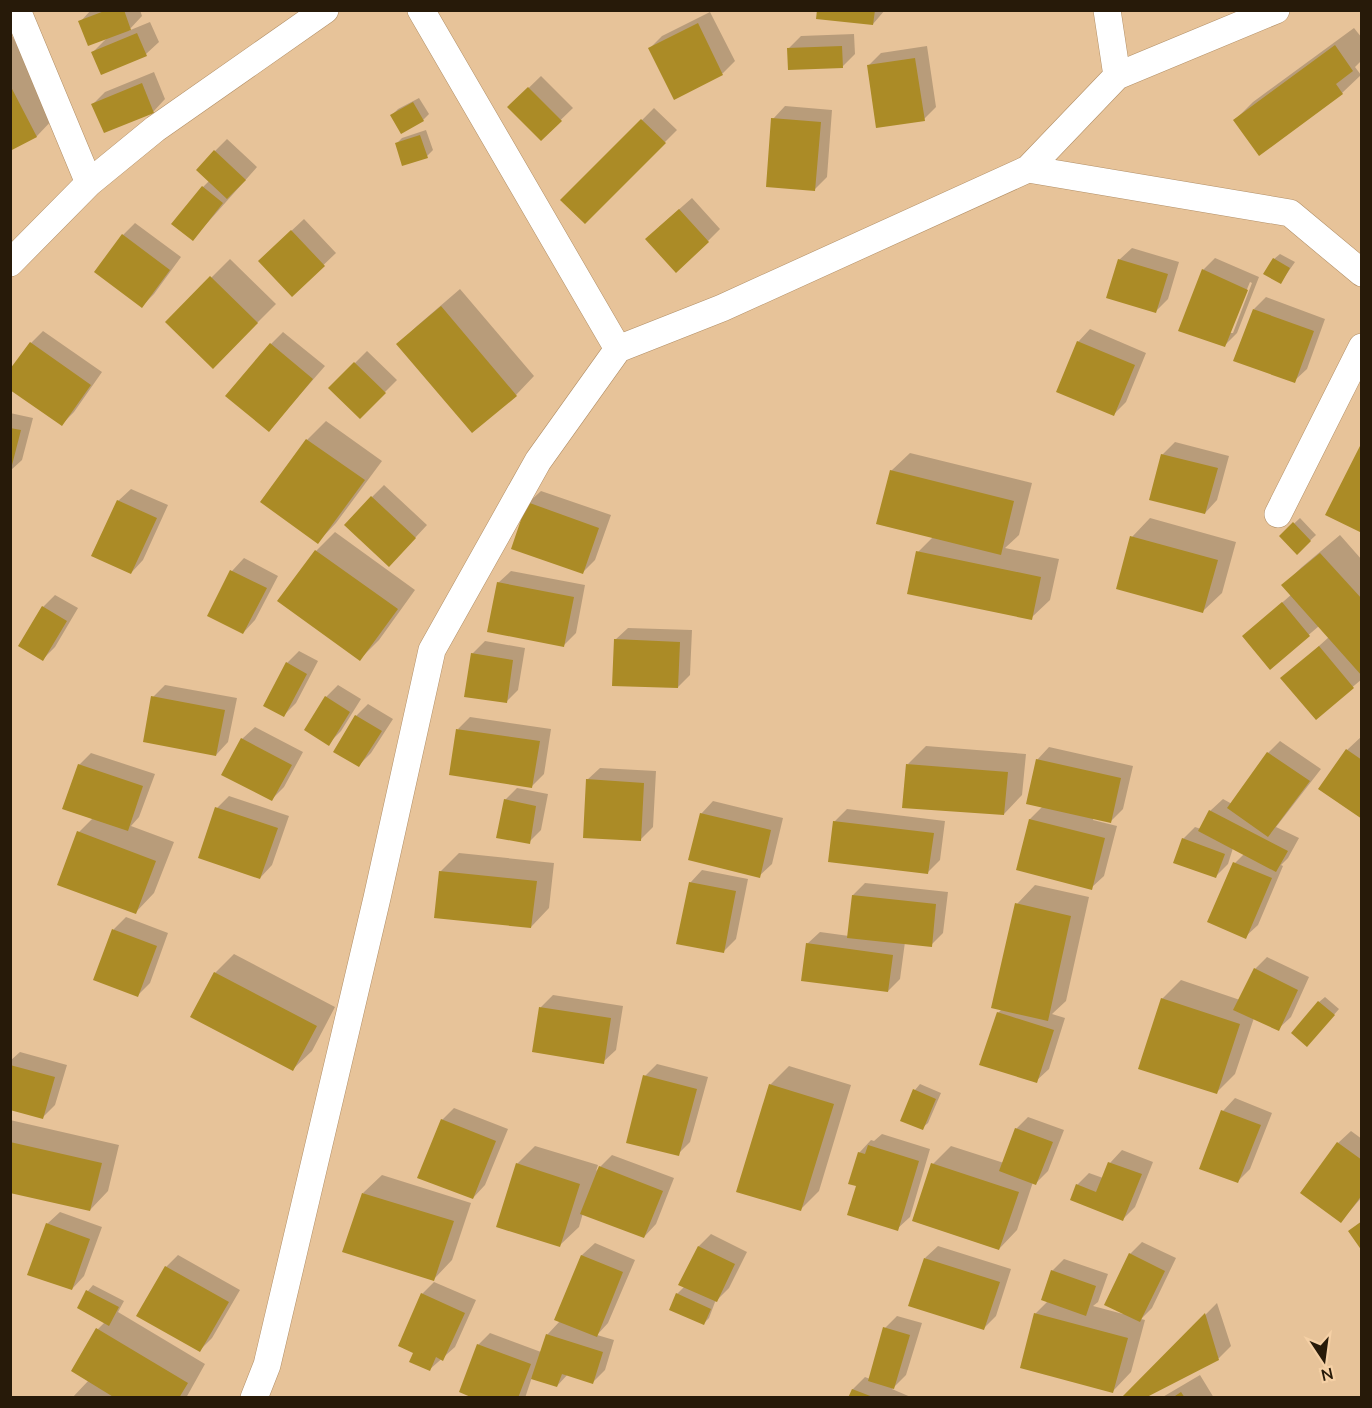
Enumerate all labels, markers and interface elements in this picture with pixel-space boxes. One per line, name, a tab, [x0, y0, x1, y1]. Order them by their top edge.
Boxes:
north arrow	[1294, 1330, 1354, 1390]
text: N	[1319, 1362, 1335, 1386]

